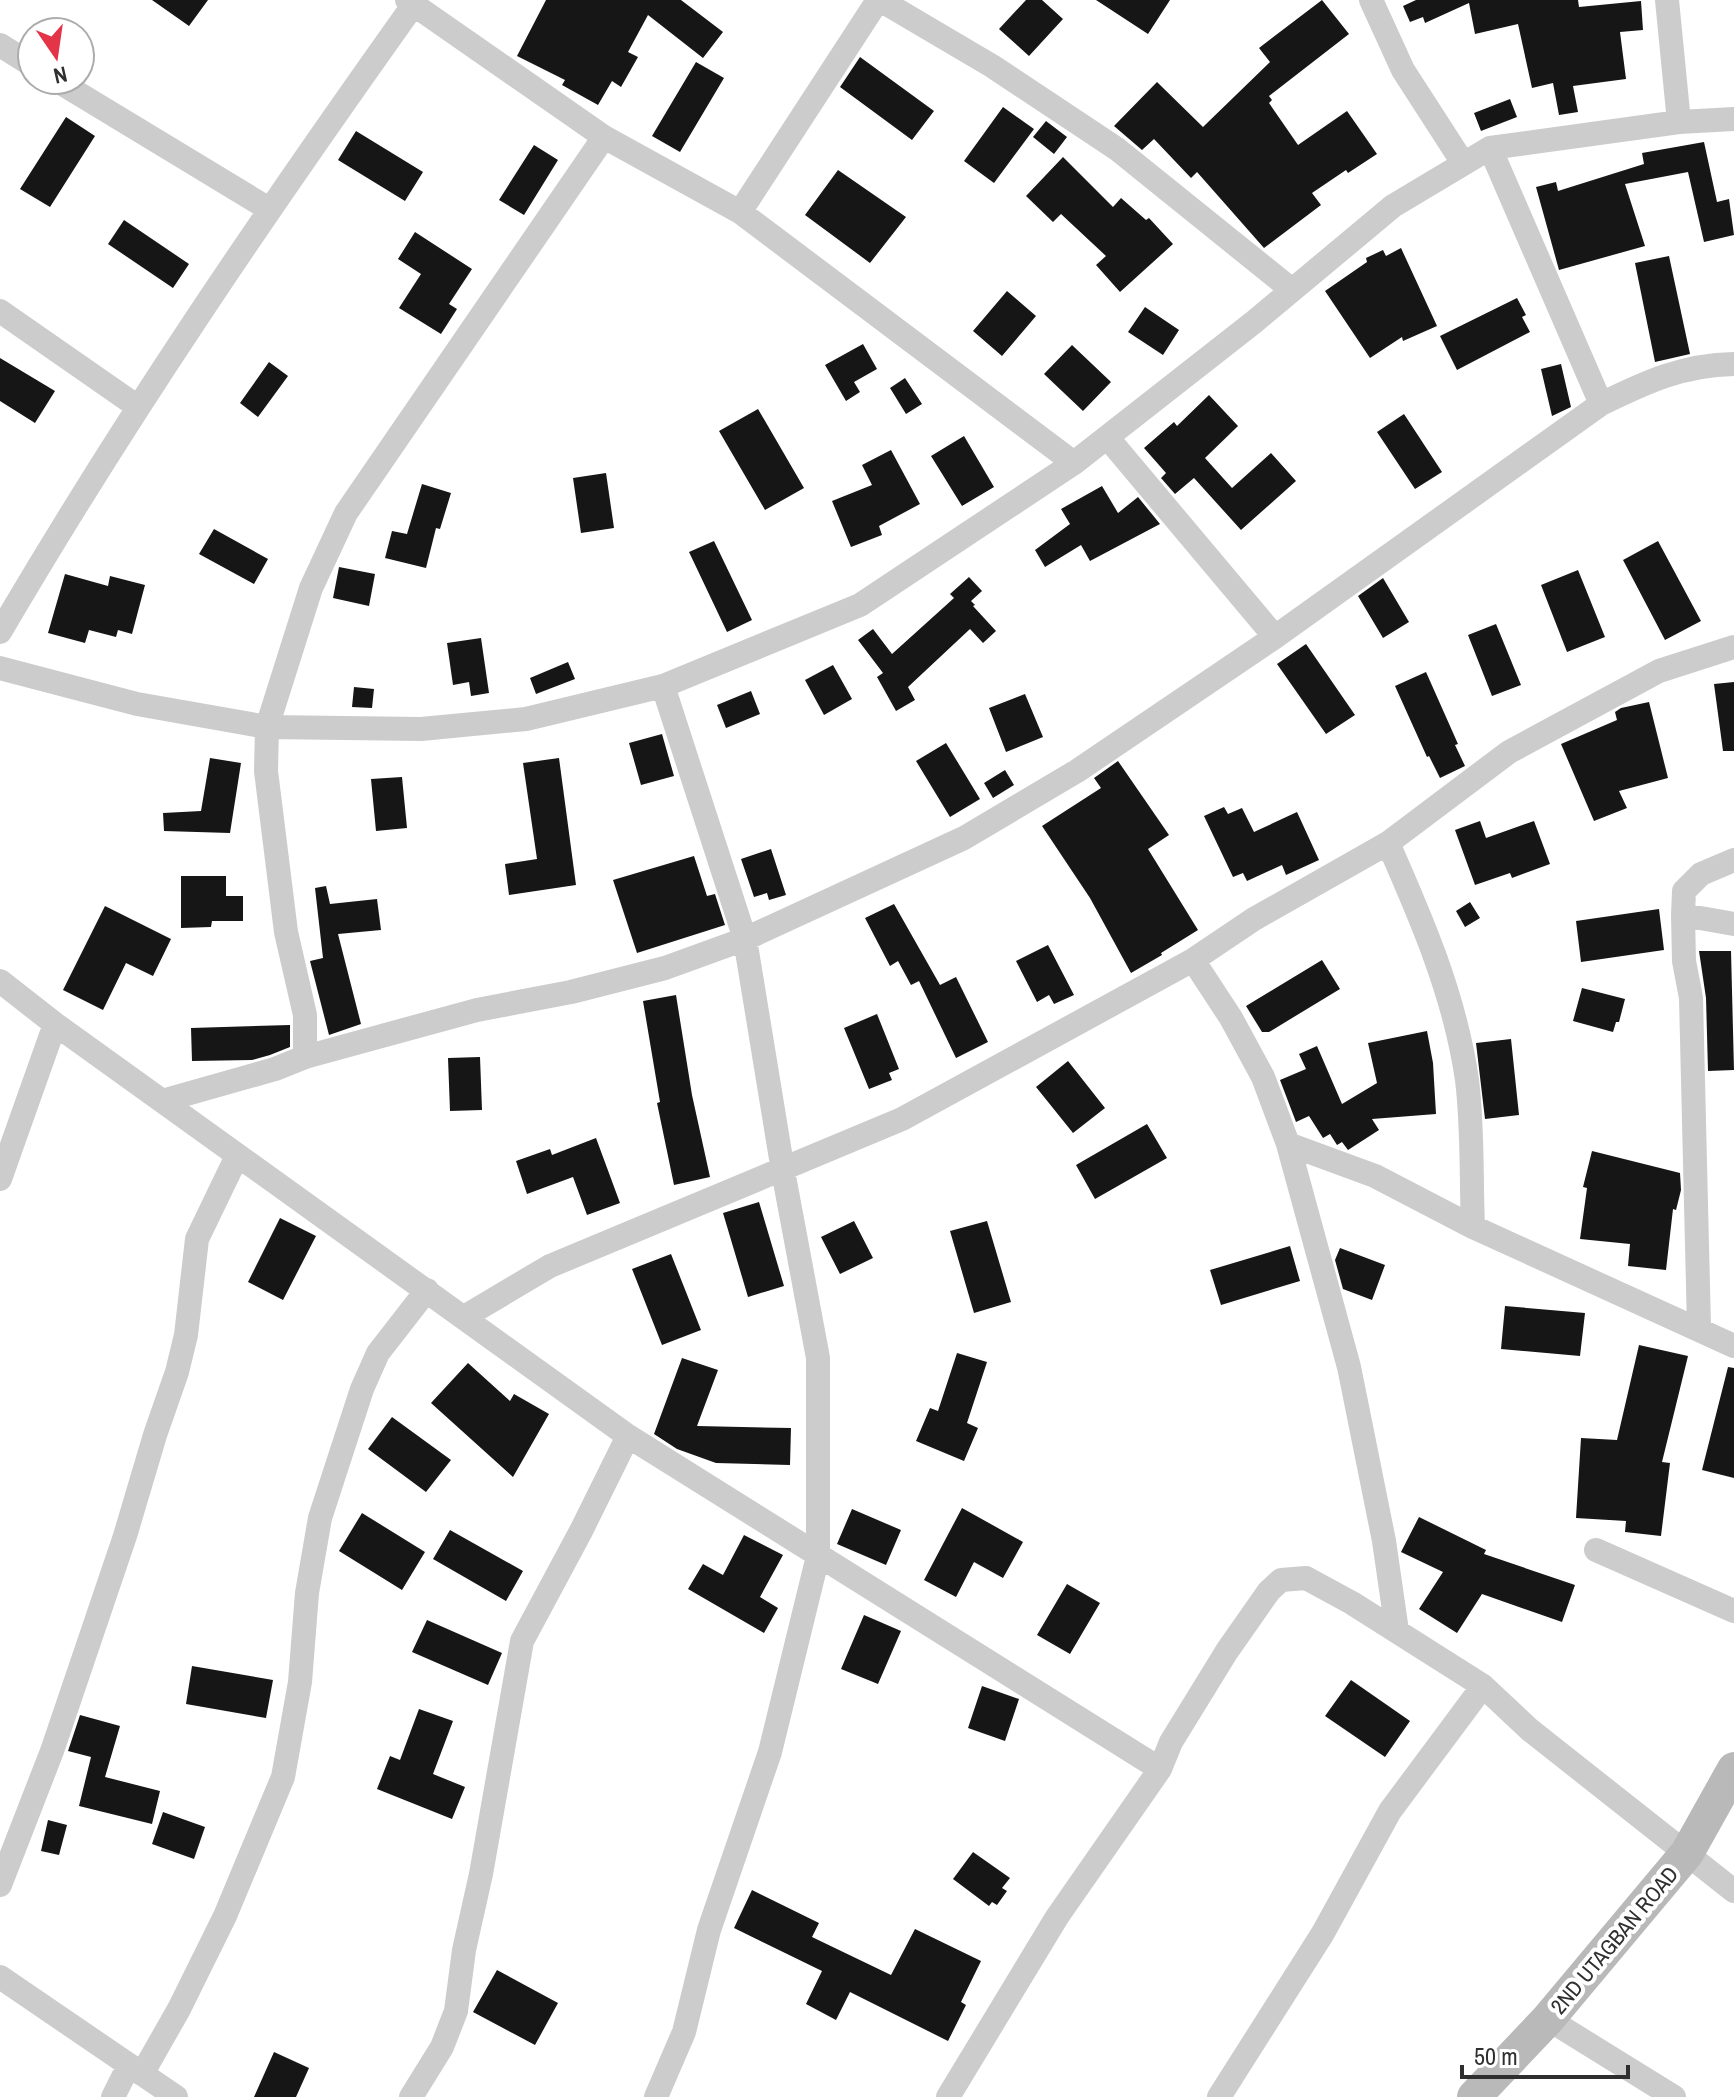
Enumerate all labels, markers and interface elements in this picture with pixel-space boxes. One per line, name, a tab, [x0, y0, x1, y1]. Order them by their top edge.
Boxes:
north arrow	[16, 16, 96, 96]
text: N	[51, 59, 70, 92]
street label: 2ND UTAGBAN ROAD	[1543, 1860, 1685, 2020]
scale bar	[1462, 2029, 1628, 2079]
text: 50 m	[1474, 2040, 1518, 2072]

